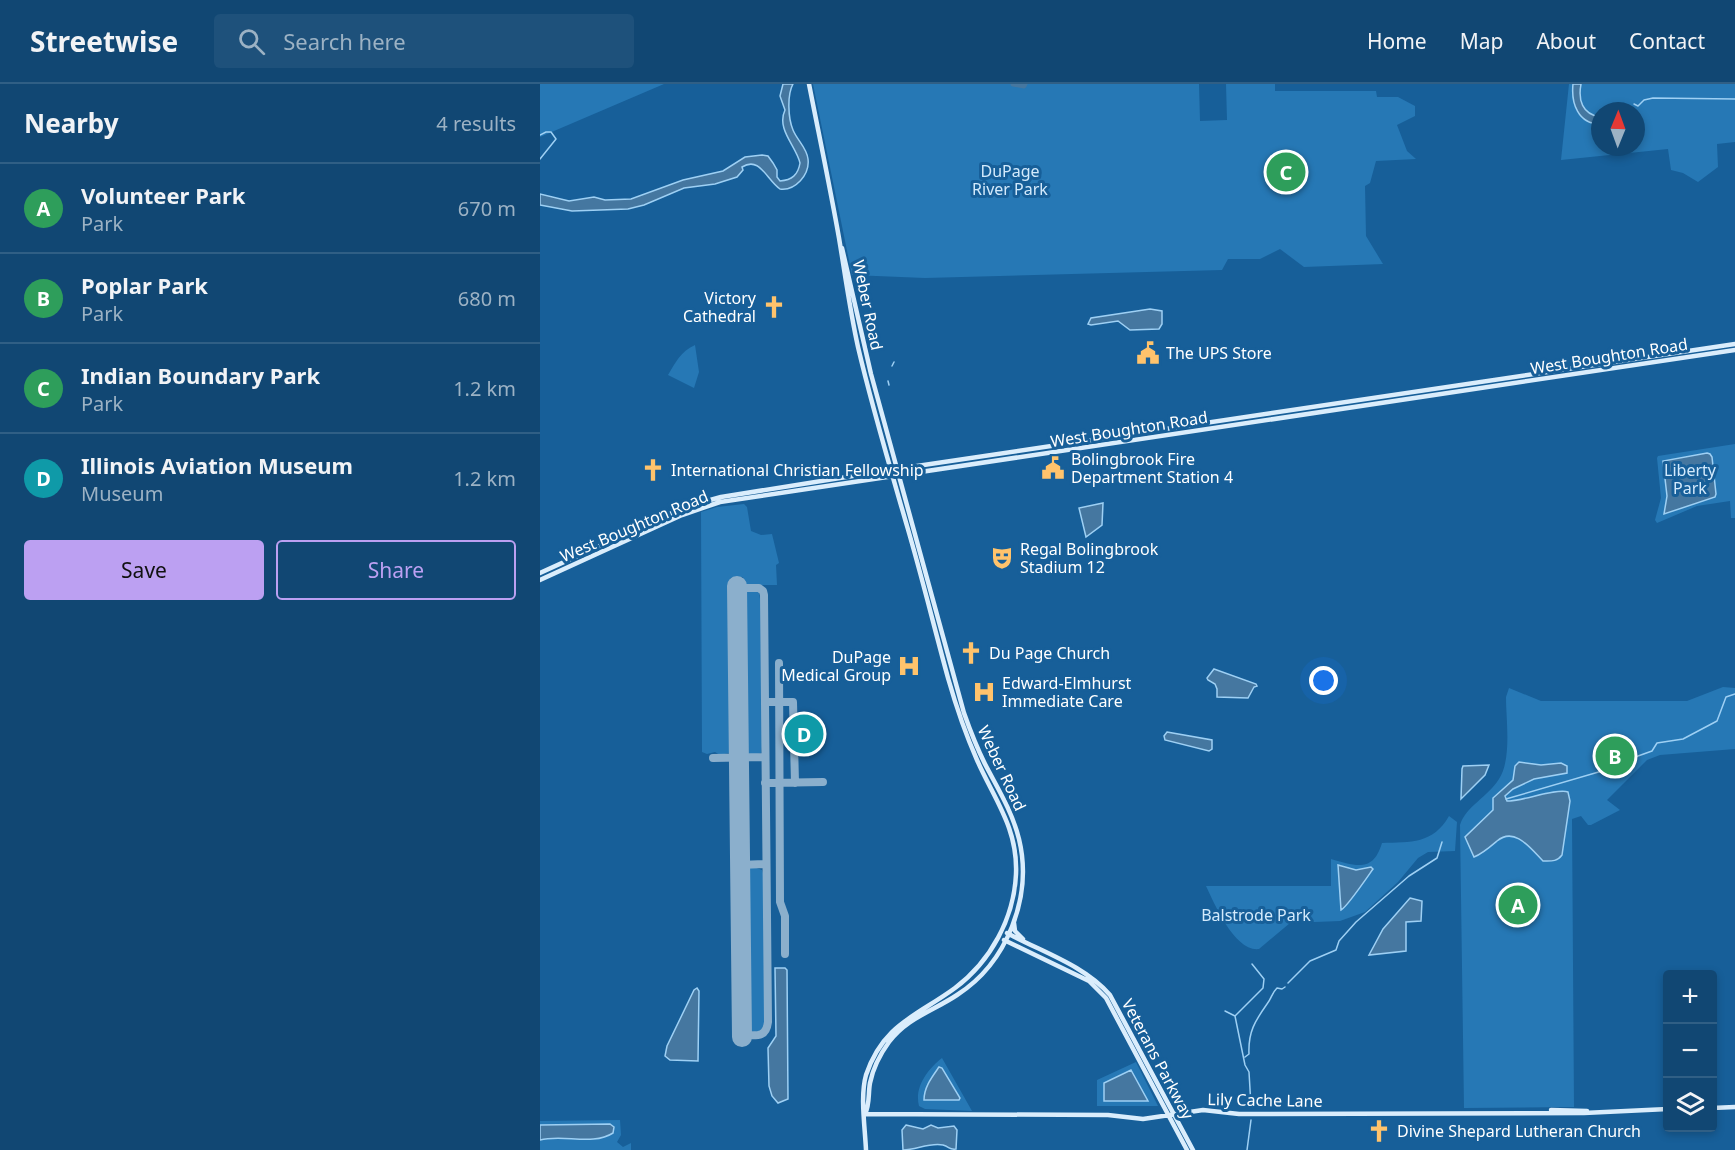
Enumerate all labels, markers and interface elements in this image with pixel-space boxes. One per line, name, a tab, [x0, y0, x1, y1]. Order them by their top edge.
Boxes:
search box	[214, 14, 634, 68]
text: Streetwise	[30, 22, 178, 60]
icon: search	[235, 25, 268, 58]
text: Search here	[283, 26, 406, 56]
text: Home	[1367, 27, 1427, 55]
text: Map	[1460, 27, 1503, 55]
text: About	[1536, 27, 1596, 55]
text: Contact	[1629, 27, 1705, 55]
north arrow	[1591, 102, 1645, 156]
text: Nearby	[24, 105, 119, 141]
text: 4 results	[436, 110, 516, 137]
pin: C	[1266, 150, 1306, 194]
park label: DuPage River Park	[972, 160, 1048, 200]
text: Volunteer Park	[81, 180, 245, 210]
text: A	[37, 195, 50, 222]
text: 670 m	[458, 195, 516, 222]
text: Park	[81, 210, 123, 237]
street label: Weber Road	[848, 258, 888, 352]
text: Poplar Park	[81, 270, 208, 300]
text: B	[37, 285, 50, 312]
text: 680 m	[458, 285, 516, 312]
place label: Victory Cathedral	[683, 287, 757, 327]
church icon: Victory Cathedral	[761, 294, 787, 320]
text: Park	[81, 300, 123, 327]
street label: West Boughton Road	[1529, 333, 1689, 379]
public building icon: The UPS Store	[1135, 340, 1161, 366]
place label: The UPS Store	[1166, 342, 1272, 364]
text: Indian Boundary Park	[81, 360, 320, 390]
text: C	[37, 375, 50, 402]
text: 1.2 km	[453, 375, 516, 402]
text: Park	[81, 390, 123, 417]
street label: West Boughton Road	[1049, 406, 1209, 452]
place label: Bolingbrook Fire Department Station 4	[1071, 448, 1233, 488]
text: Illinois Aviation Museum	[81, 450, 353, 480]
public building icon: Bolingbrook Fire Department Station 4	[1040, 455, 1066, 481]
church icon: International Christian Fellowship	[640, 457, 666, 483]
place label: International Christian Fellowship	[671, 459, 924, 481]
park label: Liberty Park	[1664, 459, 1717, 499]
text: D	[36, 465, 51, 492]
text: 1.2 km	[453, 465, 516, 492]
text: Museum	[81, 480, 163, 507]
street label: West Boughton Road	[557, 485, 711, 567]
place label: Regal Bolingbrook Stadium 12	[1020, 538, 1159, 578]
button: Save	[24, 540, 264, 600]
button: Share	[276, 540, 516, 600]
theatre icon: Regal Bolingbrook Stadium 12	[989, 545, 1015, 571]
church icon: Du Page Church	[958, 640, 984, 666]
place label: Du Page Church	[989, 642, 1110, 664]
place label: DuPage Medical Group	[781, 646, 891, 686]
hospital icon: DuPage Medical Group	[896, 653, 922, 679]
your location	[1309, 666, 1338, 695]
place label: Edward-Elmhurst Immediate Care	[1002, 672, 1132, 712]
hospital icon: Edward-Elmhurst Immediate Care	[971, 679, 997, 705]
pin: D	[784, 712, 824, 756]
street label: Weber Road	[973, 722, 1031, 814]
pin: B	[1596, 734, 1634, 778]
pin: A	[1498, 882, 1538, 928]
park label: Balstrode Park	[1201, 904, 1311, 926]
map controls	[1663, 970, 1717, 1132]
button: +	[1663, 970, 1717, 1024]
street label: Veterans Parkway	[1117, 995, 1199, 1124]
button: −	[1663, 1024, 1717, 1078]
button: layers	[1663, 1078, 1717, 1132]
street label: Lily Cache Lane	[1207, 1088, 1323, 1112]
church icon: Divine Shepard Lutheran Church	[1366, 1118, 1392, 1144]
place label: Divine Shepard Lutheran Church	[1397, 1120, 1641, 1142]

